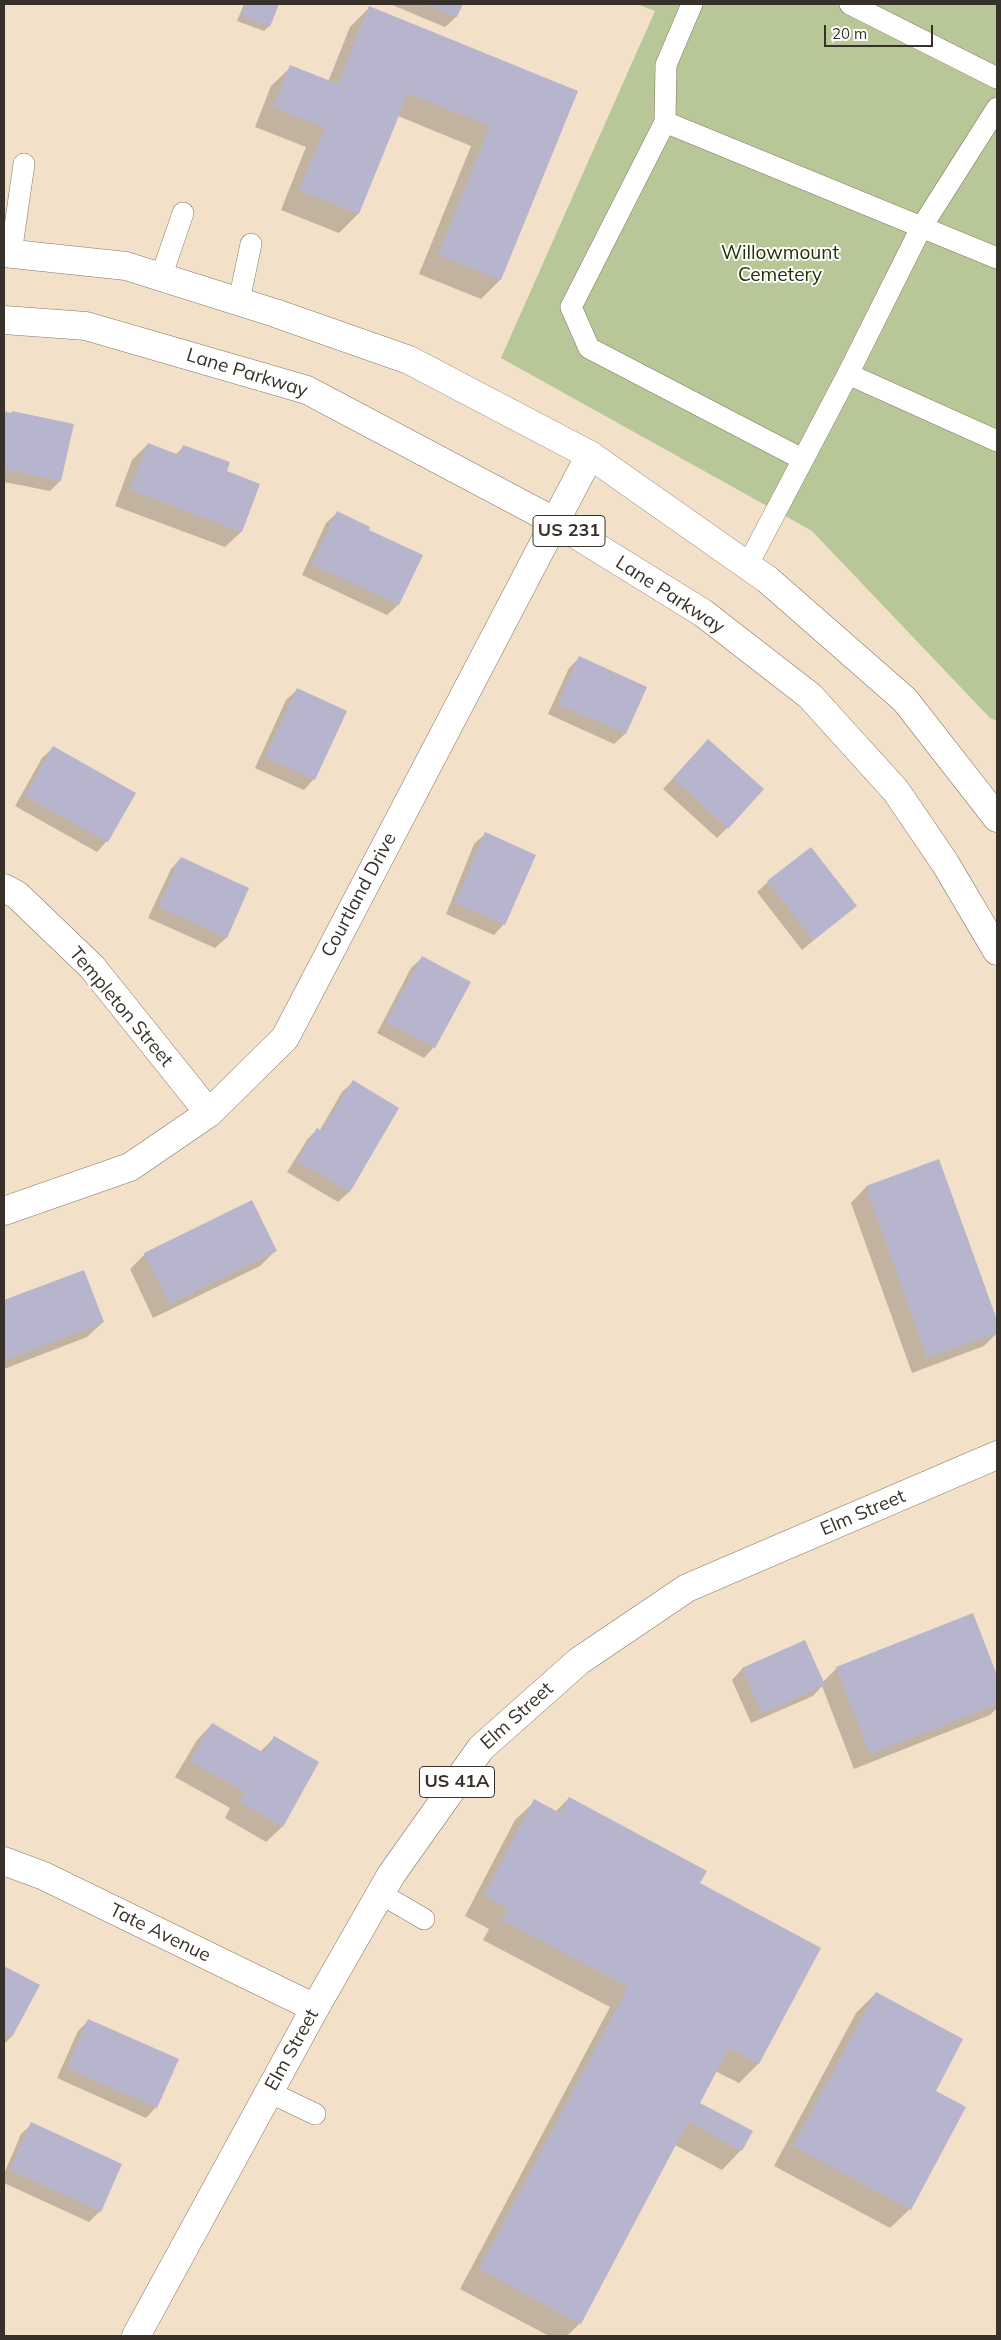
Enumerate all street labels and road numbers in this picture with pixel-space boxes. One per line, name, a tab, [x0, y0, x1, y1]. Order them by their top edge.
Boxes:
street label: Lane Parkway	[184, 344, 310, 402]
road number: US 231	[533, 516, 605, 546]
street label: Lane Parkway	[611, 551, 729, 639]
street label: Courtland Drive	[317, 829, 401, 961]
street label: Templeton Street	[64, 942, 178, 1072]
street label: Elm Street	[817, 1485, 909, 1541]
street label: Elm Street	[476, 1677, 558, 1755]
road number: US 41A	[420, 1766, 494, 1798]
street label: Tate Avenue	[106, 1899, 214, 1967]
street label: Elm Street	[260, 2005, 324, 2095]

